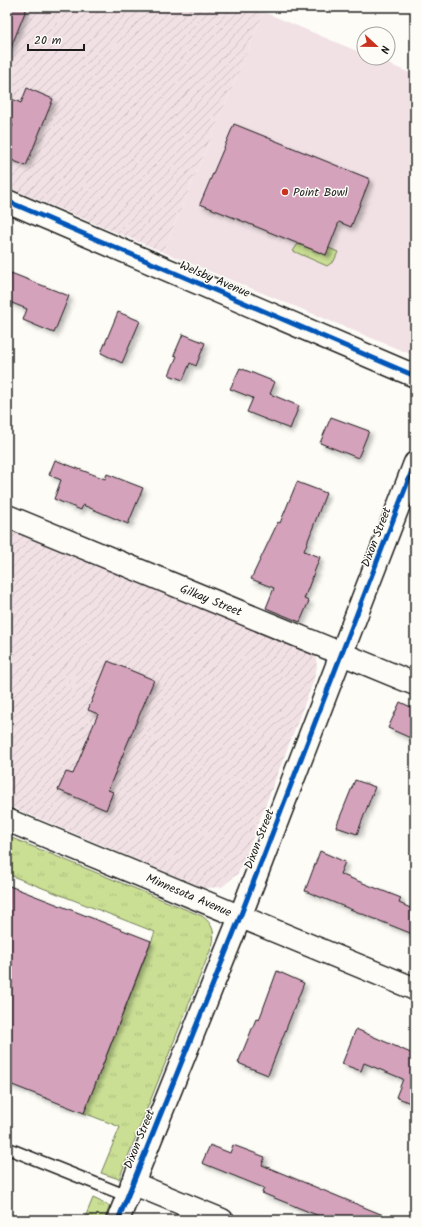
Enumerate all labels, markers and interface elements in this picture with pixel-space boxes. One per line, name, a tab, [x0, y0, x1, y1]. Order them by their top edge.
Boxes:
scale bar	[28, 26, 84, 52]
north arrow	[356, 26, 396, 66]
text: 20 m	[34, 31, 62, 50]
text: N	[375, 43, 394, 56]
place label: Point Bowl	[293, 183, 348, 202]
marker: Point Bowl	[280, 187, 290, 197]
street label: Welsby Avenue	[177, 256, 254, 303]
street label: Dixon Street	[356, 504, 397, 570]
street label: Gilkay Street	[177, 579, 245, 622]
street label: Dixon Street	[239, 806, 280, 872]
street label: Minnesota Avenue	[143, 869, 235, 922]
street label: Dixon Street	[119, 1106, 160, 1172]

